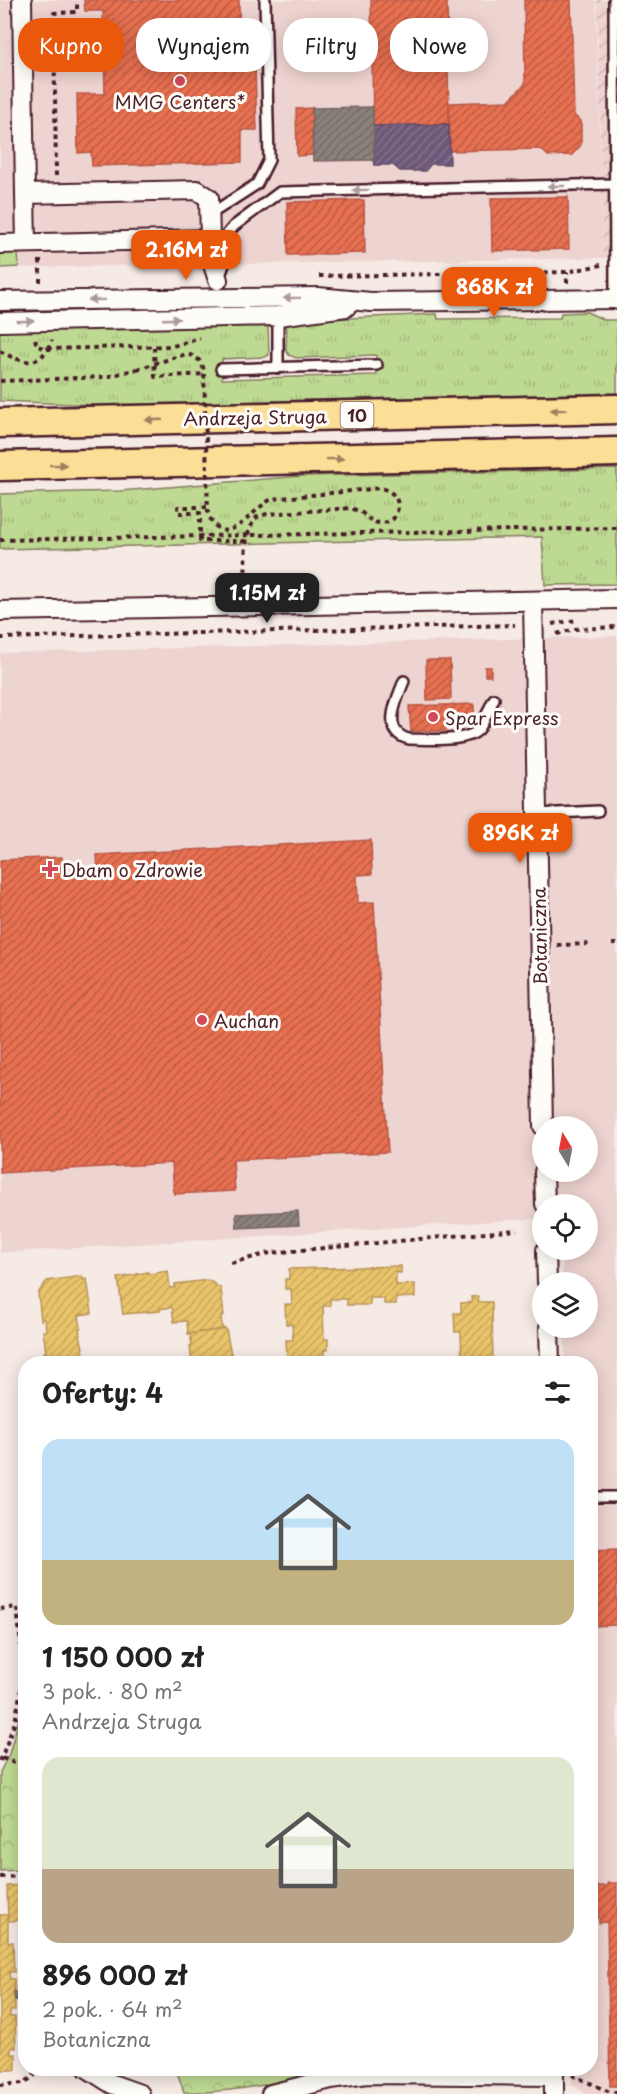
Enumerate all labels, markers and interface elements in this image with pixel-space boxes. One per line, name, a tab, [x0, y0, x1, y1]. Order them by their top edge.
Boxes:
chip: Kupno	[18, 18, 124, 72]
chip: Wynajem	[136, 18, 271, 72]
chip: Filtry	[283, 18, 378, 72]
chip: Nowe	[390, 18, 488, 72]
marker: MMG Centers*	[173, 74, 187, 88]
place label: MMG Centers*	[115, 88, 245, 115]
one-way arrow	[547, 181, 566, 190]
one-way arrow	[352, 185, 371, 194]
pin: 2.16M zł	[124, 230, 248, 281]
text: 2.16M zł	[145, 234, 227, 264]
pin: 868K zł	[439, 267, 549, 318]
text: 868K zł	[456, 271, 532, 301]
one-way arrow	[282, 293, 301, 302]
one-way arrow	[87, 295, 106, 305]
one-way arrow	[161, 315, 180, 324]
one-way arrow	[15, 317, 34, 326]
street label: Andrzeja Struga	[183, 402, 327, 432]
road number: 10	[340, 402, 374, 428]
one-way arrow	[549, 406, 568, 415]
one-way arrow	[144, 415, 163, 424]
one-way arrow	[325, 454, 344, 463]
one-way arrow	[49, 460, 68, 470]
pin: 1.15M zł	[205, 573, 329, 624]
text: 1.15M zł	[229, 577, 305, 607]
place label: Spar Express	[445, 704, 558, 731]
marker: Spar Express	[426, 710, 440, 724]
pin: 896K zł	[465, 813, 575, 864]
text: 896K zł	[482, 817, 558, 847]
place label: Dbam o Zdrowie	[62, 856, 203, 883]
marker: Dbam o Zdrowie	[43, 862, 57, 876]
street label: Botaniczna	[525, 886, 553, 985]
place label: Auchan	[214, 1007, 279, 1034]
marker: Auchan	[195, 1013, 209, 1027]
north arrow	[532, 1116, 598, 1182]
map controls	[532, 1116, 598, 1338]
button: locate	[532, 1194, 598, 1260]
button: layers	[532, 1272, 598, 1338]
text: Oferty: 4	[42, 1373, 163, 1412]
icon: filters	[541, 1376, 574, 1409]
icon: home	[254, 1478, 362, 1586]
text: 1 150 000 zł	[42, 1637, 203, 1676]
text: 3 pok. · 80 m²	[42, 1676, 183, 1706]
text: Andrzeja Struga	[42, 1706, 201, 1736]
icon: home	[254, 1796, 362, 1904]
text: 896 000 zł	[42, 1955, 186, 1994]
text: 2 pok. · 64 m²	[42, 1994, 183, 2024]
text: Botaniczna	[42, 2024, 150, 2054]

